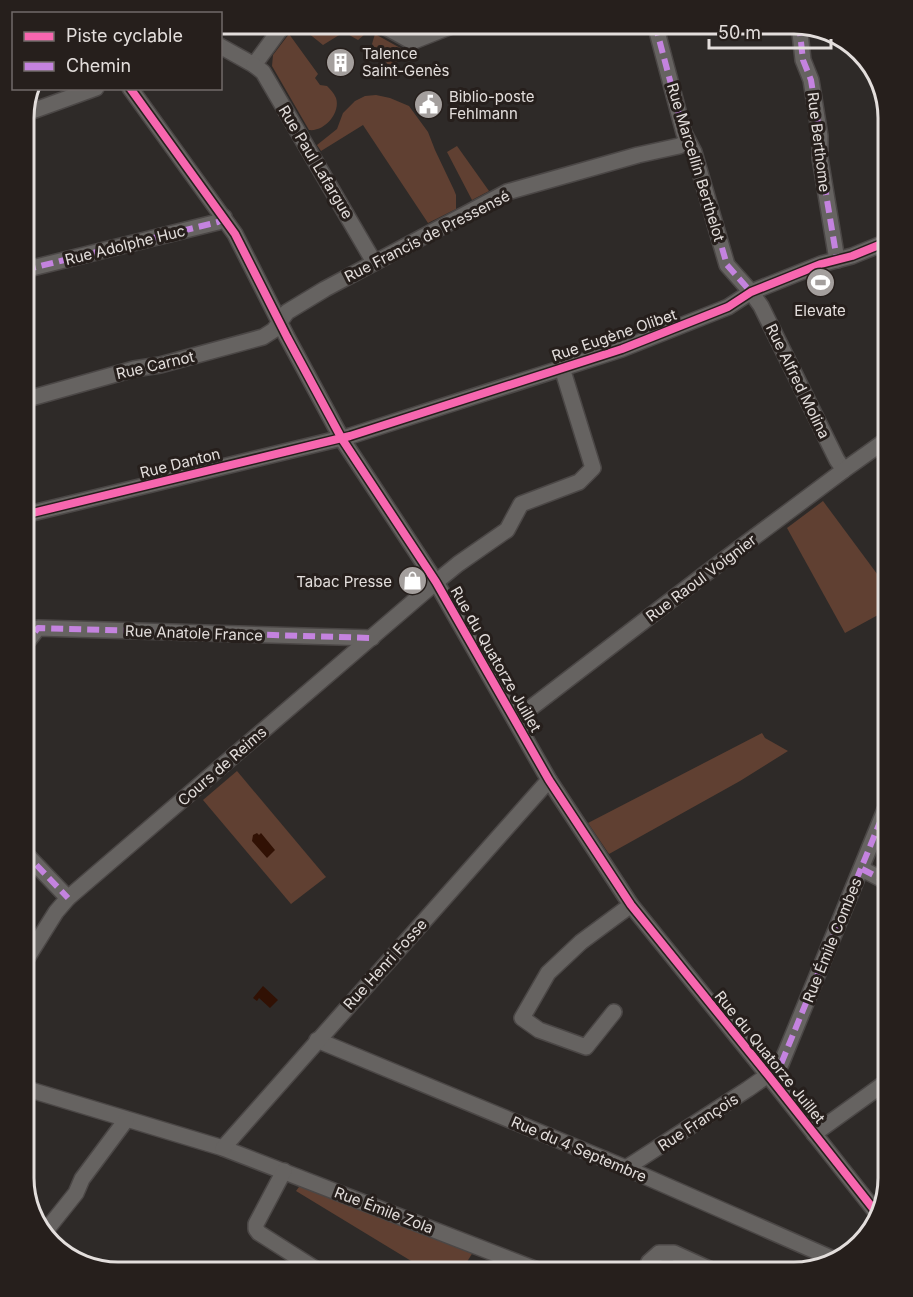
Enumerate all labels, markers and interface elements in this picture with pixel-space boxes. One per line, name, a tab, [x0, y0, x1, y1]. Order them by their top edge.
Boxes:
legend	[12, 12, 222, 90]
scale bar	[709, 12, 830, 50]
text: 50 m	[718, 22, 761, 43]
text: Piste cyclable	[66, 25, 183, 46]
place label: Talence Saint-Genès	[362, 44, 450, 80]
building icon: Talence Saint-Genès	[325, 46, 357, 78]
text: Chemin	[66, 55, 131, 76]
street label: Rue Marcellin Berthelot	[663, 80, 729, 244]
place label: Biblio-poste Fehlmann	[449, 87, 534, 123]
public building icon: Biblio-poste Fehlmann	[412, 89, 444, 121]
street label: Rue Berthome	[803, 91, 835, 193]
street label: Rue Paul Lafargue	[275, 102, 357, 222]
street label: Rue Francis de Pressensé	[341, 186, 513, 286]
street label: Rue Adolphe Huc	[63, 221, 187, 269]
sports icon: Elevate	[804, 267, 836, 299]
place label: Elevate	[794, 301, 846, 320]
street label: Rue Eugène Olibet	[549, 305, 679, 365]
street label: Rue Alfred Molina	[762, 320, 834, 442]
street label: Rue Carnot	[114, 347, 196, 383]
street label: Rue Danton	[138, 444, 222, 482]
street label: Rue Raoul Voignier	[642, 530, 760, 626]
shop icon: Tabac Presse	[397, 565, 429, 597]
place label: Tabac Presse	[296, 572, 392, 591]
street label: Rue du Quatorze Juillet	[447, 583, 546, 735]
street label: Rue Anatole France	[125, 621, 263, 645]
street label: Cours de Reims	[174, 722, 270, 810]
street label: Rue Émile Combes	[798, 875, 866, 1005]
street label: Rue Henri Fosse	[339, 915, 431, 1013]
street label: Rue du Quatorze Juillet	[711, 987, 829, 1127]
street label: Rue François	[654, 1089, 742, 1155]
street label: Rue du 4 Septembre	[508, 1112, 650, 1186]
street label: Rue Émile Zola	[332, 1182, 436, 1238]

